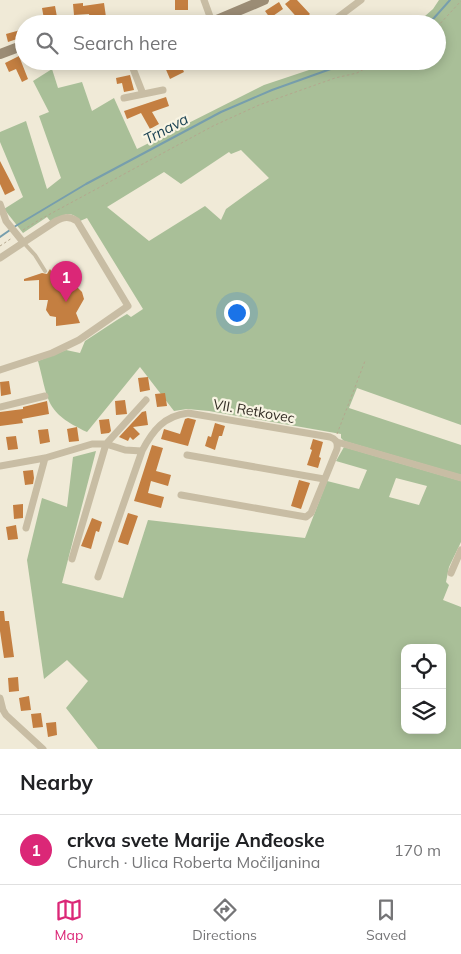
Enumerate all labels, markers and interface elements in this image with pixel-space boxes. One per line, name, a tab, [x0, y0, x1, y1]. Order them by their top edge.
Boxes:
search box	[15, 15, 446, 70]
icon: search	[33, 29, 61, 57]
text: Search here	[73, 31, 177, 55]
water label: Trnava	[140, 109, 191, 148]
pin: 1	[50, 261, 82, 302]
your location	[224, 300, 250, 326]
street label: VII. Retkovec	[212, 395, 296, 427]
map controls	[401, 644, 446, 734]
button: locate	[401, 644, 446, 689]
button: layers	[401, 689, 446, 734]
text: Nearby	[20, 769, 93, 795]
text: crkva svete Marije Anđeoske	[67, 828, 325, 852]
text: 1	[31, 840, 41, 860]
text: 170 m	[394, 840, 441, 860]
text: Church · Ulica Roberta Močiljanina	[67, 852, 320, 872]
tab: Map	[55, 896, 83, 944]
tab: Directions	[192, 896, 257, 944]
tab: Saved	[366, 896, 406, 944]

